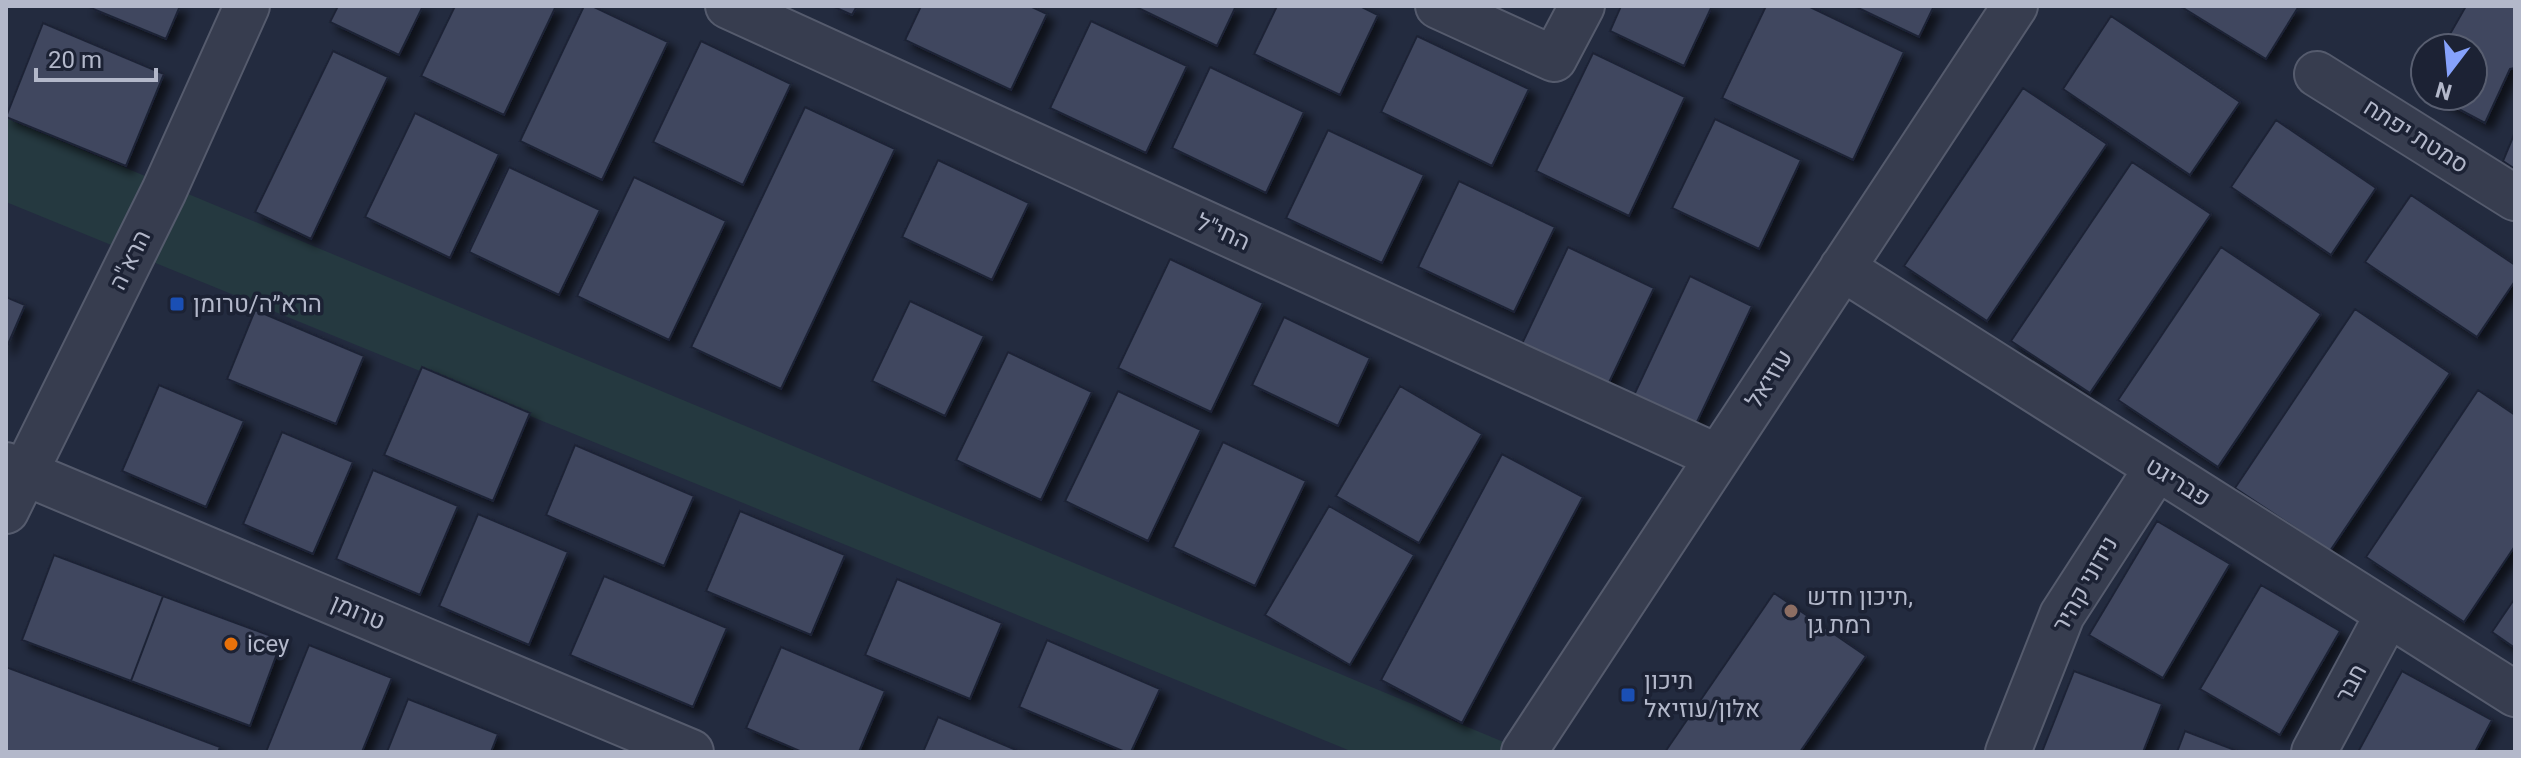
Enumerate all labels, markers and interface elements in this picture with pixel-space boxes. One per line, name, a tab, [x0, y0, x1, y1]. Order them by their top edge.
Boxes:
scale bar	[36, 32, 156, 82]
north arrow	[2409, 32, 2489, 112]
text: 20 m	[48, 46, 102, 74]
text: N	[2433, 77, 2455, 105]
street label: סמטת יפתח	[2358, 93, 2474, 179]
street label: החי"ל	[1192, 208, 1254, 256]
street label: הרא"ה	[104, 226, 156, 294]
place label: הרא״ה/טרומן	[193, 290, 322, 318]
marker: הרא״ה/טרומן	[168, 295, 186, 313]
street label: עוזיאל	[1740, 344, 1798, 414]
street label: פבריגט	[2141, 451, 2215, 513]
street label: נידוני קהיר	[2047, 531, 2123, 637]
place label: תיכון חדש, רמת גן	[1807, 583, 1913, 639]
street label: טרומן	[327, 588, 389, 636]
marker: תיכון חדש, רמת גן	[1782, 602, 1800, 620]
place label: icey	[247, 630, 290, 658]
marker: icey	[222, 635, 240, 653]
street label: חבר	[2329, 659, 2373, 707]
place label: תיכון אלון/עוזיאל	[1644, 667, 1760, 723]
marker: תיכון אלון/עוזיאל	[1619, 686, 1637, 704]

